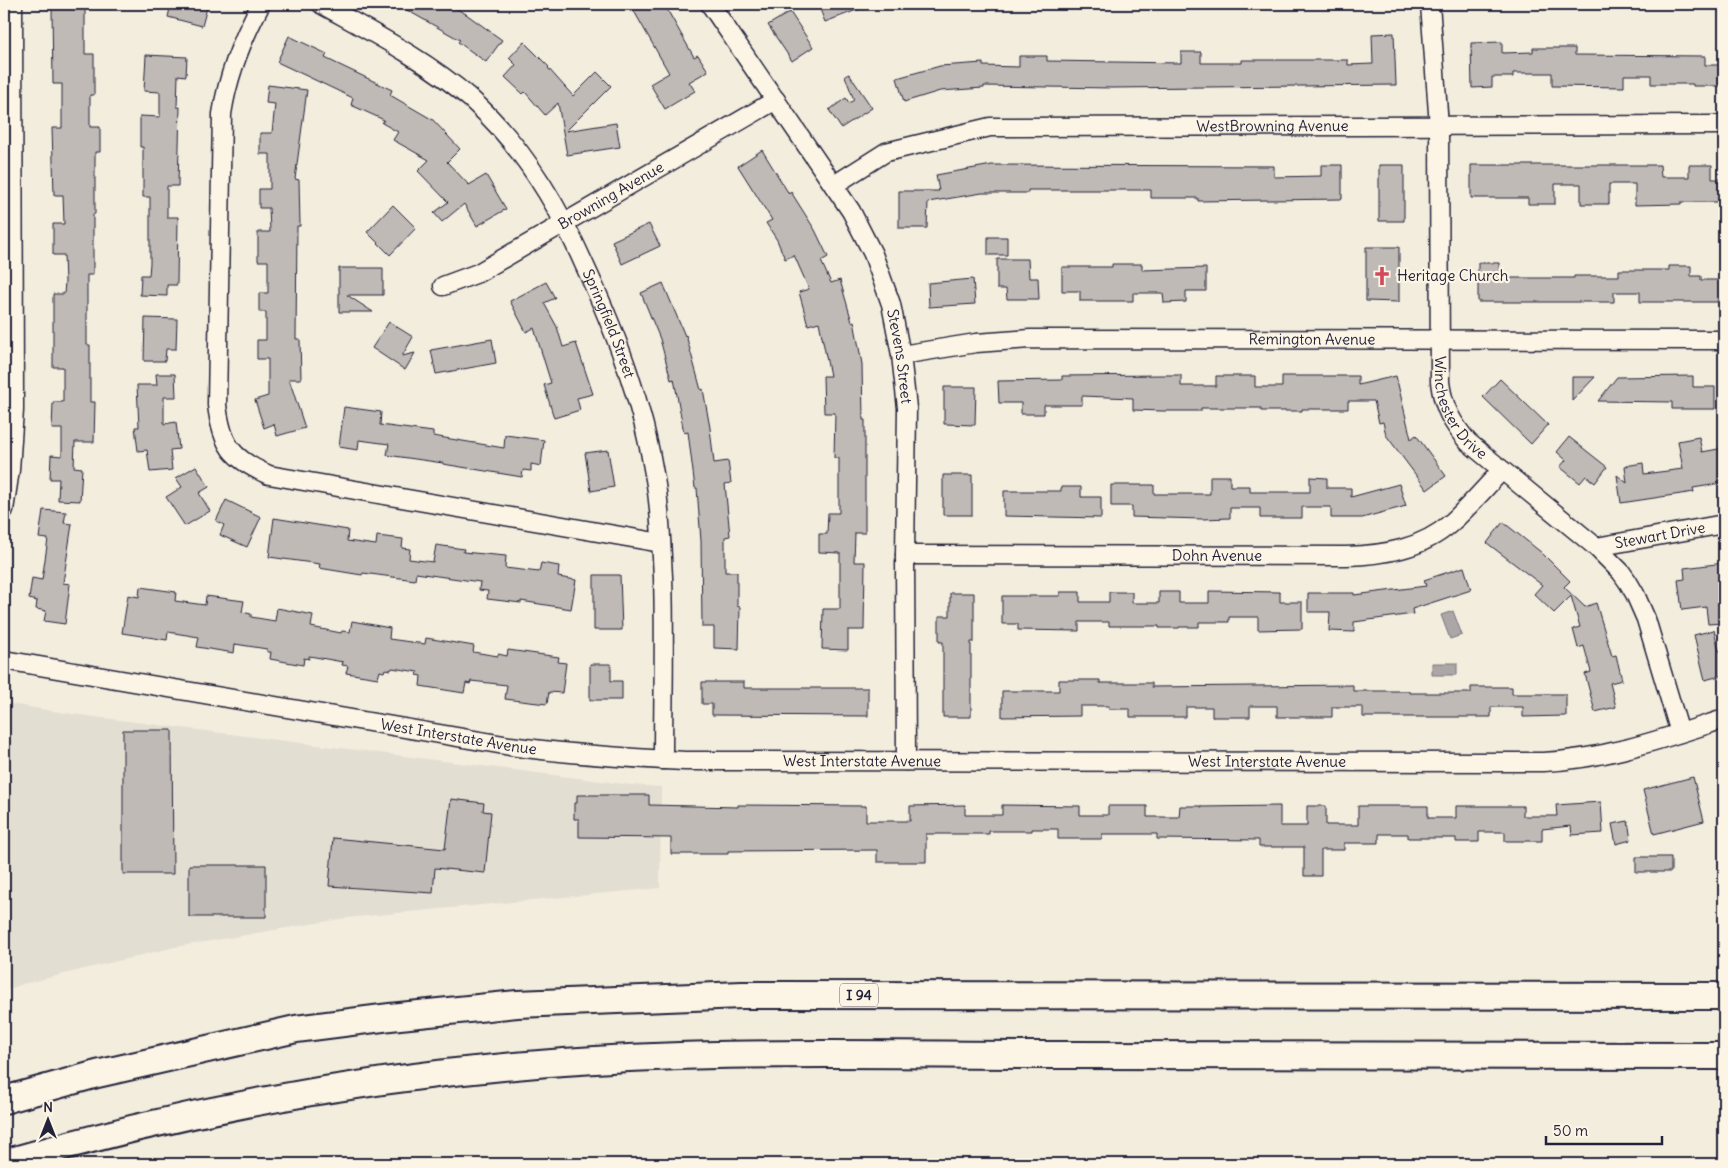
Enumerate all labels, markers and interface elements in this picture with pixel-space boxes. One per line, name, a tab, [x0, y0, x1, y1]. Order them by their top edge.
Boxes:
street label: WestBrowning Avenue	[1196, 116, 1349, 135]
street label: Browning Avenue	[554, 157, 667, 234]
church icon: Heritage Church	[1371, 265, 1393, 287]
street label: Springfield Street	[579, 266, 639, 380]
place label: Heritage Church	[1397, 266, 1509, 285]
street label: Stevens Street	[883, 307, 916, 405]
street label: Remington Avenue	[1248, 329, 1375, 348]
street label: Winchester Drive	[1431, 356, 1491, 463]
street label: Stewart Drive	[1613, 518, 1707, 552]
street label: Dohn Avenue	[1172, 546, 1262, 565]
street label: West Interstate Avenue	[379, 714, 538, 758]
street label: West Interstate Avenue	[783, 751, 941, 770]
street label: West Interstate Avenue	[1188, 752, 1346, 771]
road number: I 94	[840, 984, 878, 1006]
north arrow	[22, 1096, 72, 1146]
text: N	[43, 1098, 53, 1116]
scale bar	[1546, 1113, 1662, 1145]
text: 50 m	[1553, 1121, 1588, 1140]

